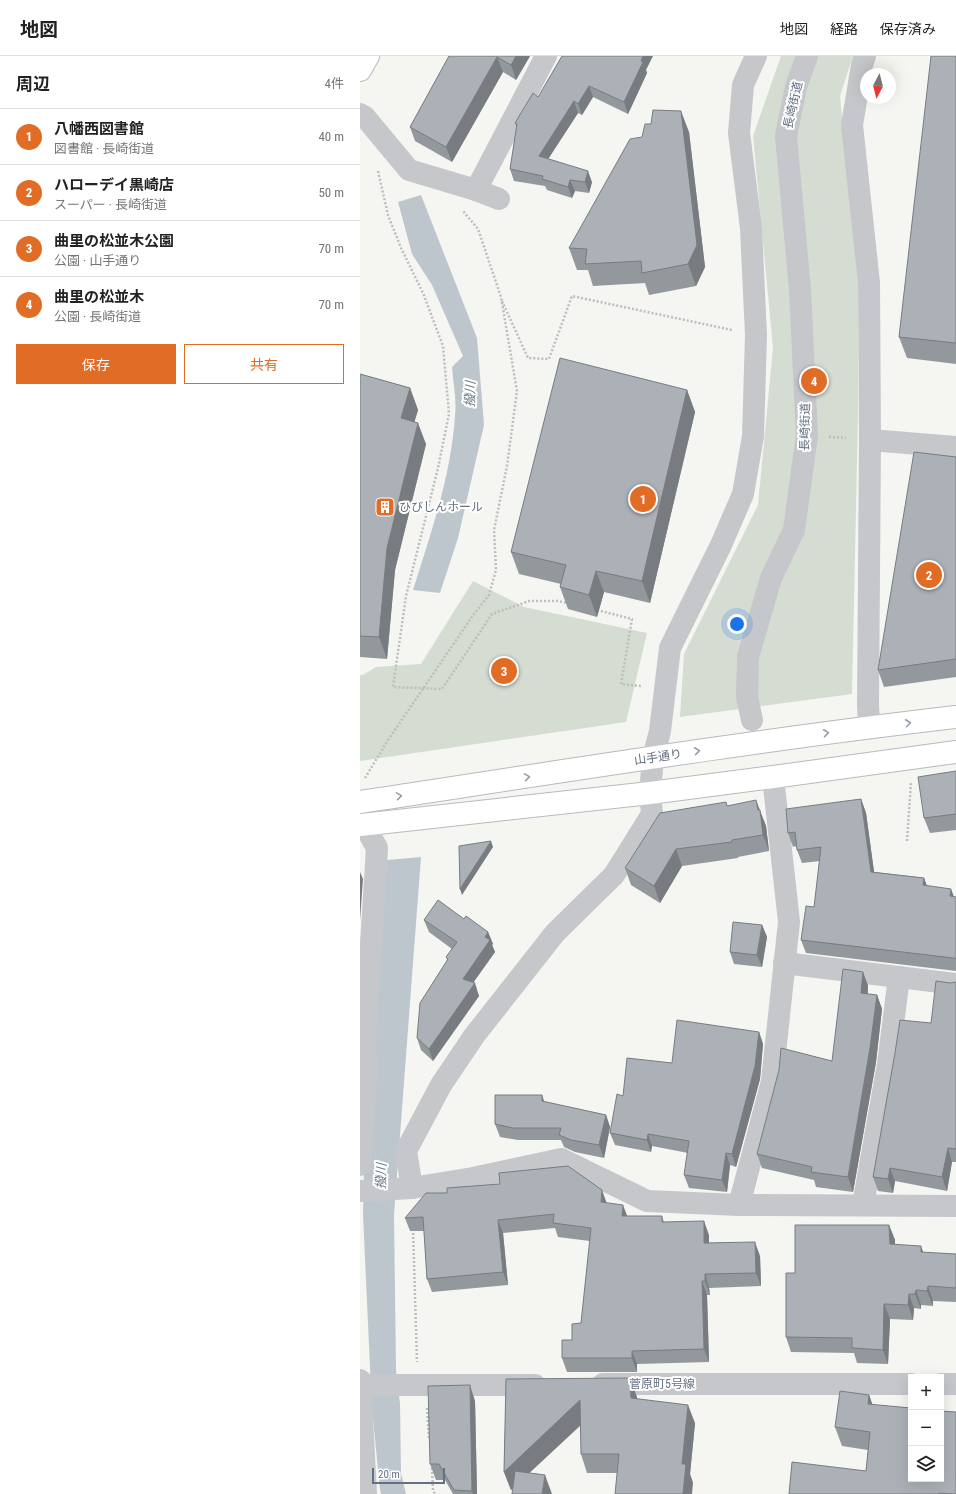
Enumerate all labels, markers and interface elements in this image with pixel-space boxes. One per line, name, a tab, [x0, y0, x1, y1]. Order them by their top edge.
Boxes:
text: 地図	[20, 18, 58, 41]
text: 地図	[780, 21, 808, 37]
text: 経路	[830, 21, 858, 37]
text: 保存済み	[880, 21, 936, 37]
north arrow	[860, 68, 896, 104]
text: 周辺	[16, 74, 50, 94]
text: 4件	[325, 76, 344, 91]
street label: 長崎街道	[781, 80, 805, 130]
text: 八幡西図書館	[54, 120, 144, 138]
text: 1	[26, 129, 32, 144]
text: 40 m	[318, 129, 344, 144]
text: 図書館 · 長崎街道	[54, 141, 154, 156]
text: ハローデイ黒崎店	[54, 176, 174, 194]
text: 2	[26, 185, 32, 200]
text: 50 m	[318, 185, 344, 200]
text: スーパー · 長崎街道	[54, 197, 167, 212]
text: 曲里の松並木公園	[54, 232, 174, 250]
text: 3	[26, 241, 32, 256]
text: 70 m	[318, 241, 344, 256]
text: 公園 · 山手通り	[54, 253, 141, 268]
text: 曲里の松並木	[54, 288, 144, 306]
text: 4	[26, 297, 32, 312]
text: 70 m	[318, 297, 344, 312]
text: 公園 · 長崎街道	[54, 309, 141, 324]
button: 保存	[16, 344, 176, 384]
button: 共有	[184, 344, 344, 384]
pin: 4	[801, 366, 827, 396]
water label: 撥川	[462, 379, 478, 407]
street label: 長崎街道	[798, 403, 812, 451]
pin: 1	[630, 484, 656, 514]
building icon: ひびしんホール	[374, 496, 396, 518]
place label: ひびしんホール	[399, 500, 483, 514]
pin: 2	[916, 560, 942, 590]
your location	[727, 614, 747, 634]
pin: 3	[491, 656, 517, 686]
one-way arrow	[905, 718, 911, 727]
one-way arrow	[823, 729, 829, 738]
street label: 山手通り	[633, 747, 683, 767]
one-way arrow	[694, 747, 700, 756]
one-way arrow	[524, 773, 530, 782]
one-way arrow	[395, 792, 402, 801]
water label: 撥川	[373, 1161, 389, 1189]
map controls	[908, 1374, 944, 1482]
button: +	[908, 1374, 944, 1410]
street label: 菅原町5号線	[629, 1377, 695, 1391]
button: −	[908, 1410, 944, 1446]
button: layers	[908, 1446, 944, 1482]
scale bar	[372, 1466, 445, 1485]
text: 20 m	[378, 1468, 400, 1481]

